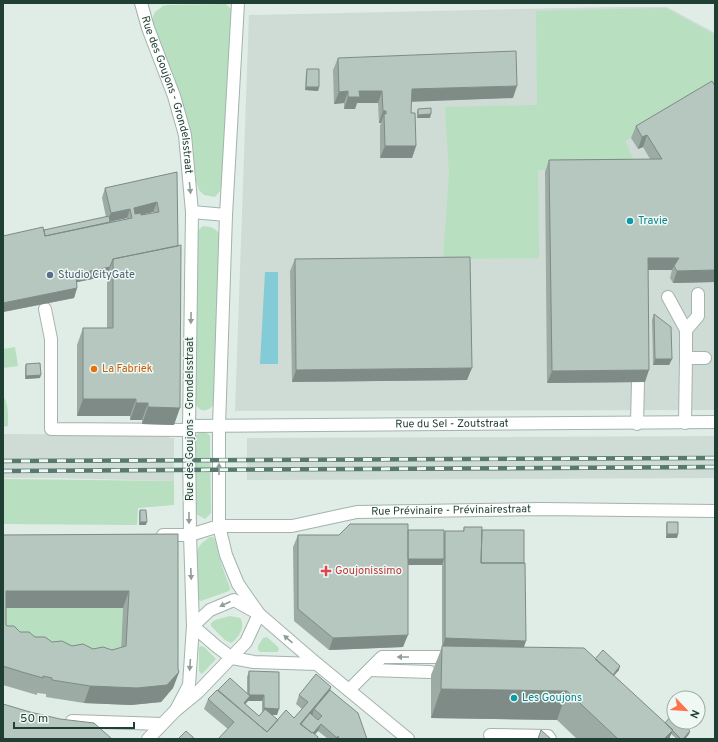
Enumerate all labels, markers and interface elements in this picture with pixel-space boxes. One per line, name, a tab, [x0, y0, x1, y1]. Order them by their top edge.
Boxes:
street label: Rue des Goujons - Grondelsstraat	[138, 14, 195, 174]
one-way arrow	[187, 182, 193, 195]
place label: Travie	[638, 214, 668, 228]
marker: Travie	[625, 216, 635, 226]
place label: Studio CityGate	[58, 268, 135, 282]
marker: Studio CityGate	[45, 270, 55, 280]
one-way arrow	[188, 312, 194, 325]
street label: Rue des Goujons - Grondelsstraat	[183, 337, 197, 501]
place label: La Fabriek	[102, 362, 153, 376]
marker: La Fabriek	[89, 364, 99, 374]
street label: Rue du Sel - Zoutstraat	[395, 417, 509, 431]
one-way arrow	[216, 462, 222, 475]
street label: Rue Prévinaire - Prévinairestraat	[371, 502, 531, 519]
one-way arrow	[186, 512, 192, 525]
place label: Goujonissimo	[335, 564, 402, 578]
marker: Goujonissimo	[320, 565, 332, 577]
one-way arrow	[188, 568, 194, 581]
one-way arrow	[220, 601, 231, 607]
one-way arrow	[282, 634, 293, 643]
one-way arrow	[396, 654, 409, 660]
one-way arrow	[186, 659, 193, 671]
north arrow	[666, 690, 706, 730]
place label: Les Goujons	[522, 691, 582, 705]
marker: Les Goujons	[509, 693, 519, 703]
scale bar	[14, 704, 134, 730]
text: N	[686, 707, 702, 720]
text: 50 m	[20, 711, 48, 727]

